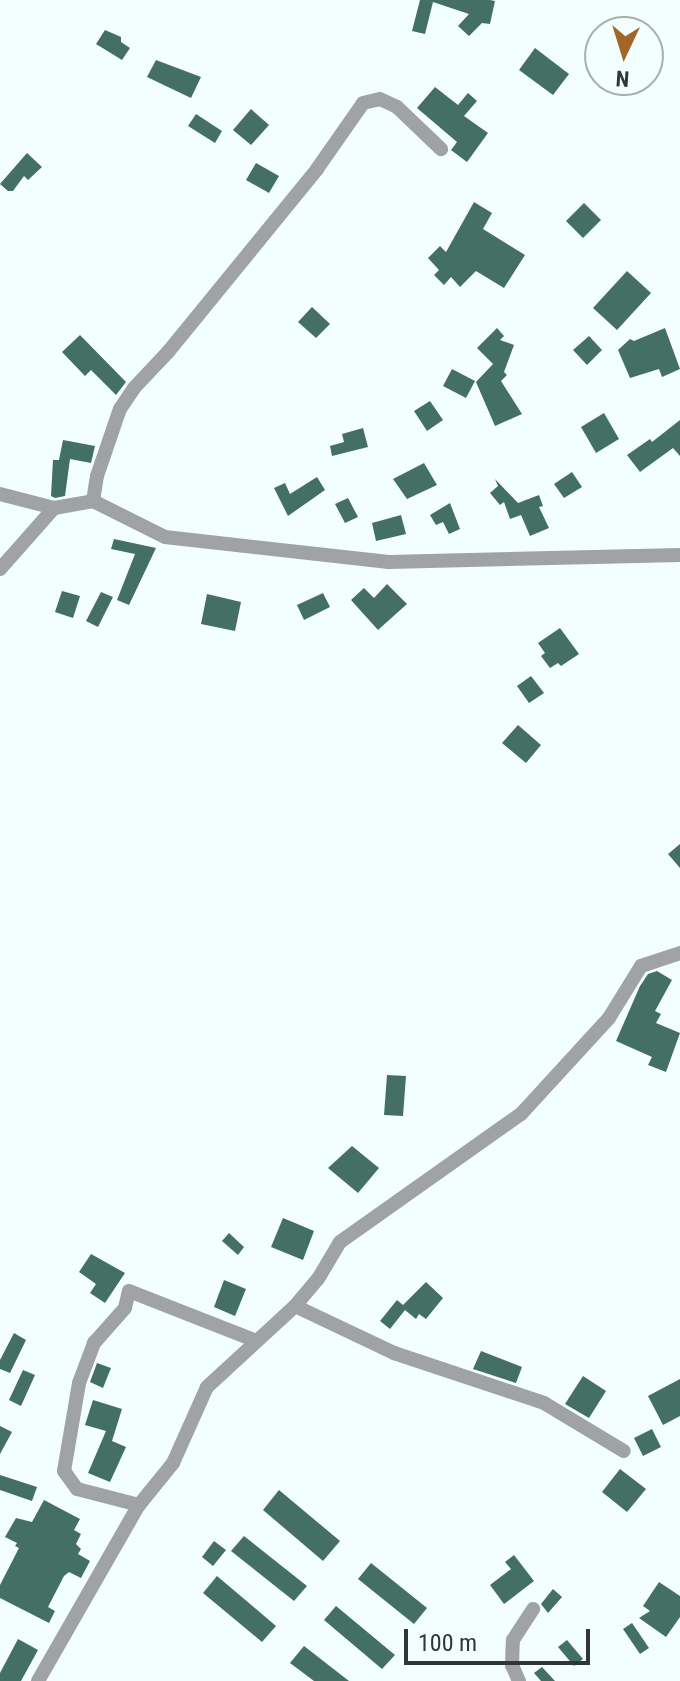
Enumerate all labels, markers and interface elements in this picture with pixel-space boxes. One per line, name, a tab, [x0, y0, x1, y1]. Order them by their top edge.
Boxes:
north arrow	[584, 16, 664, 96]
text: N	[615, 66, 630, 91]
scale bar	[408, 1613, 594, 1663]
text: 100 m	[418, 1629, 477, 1657]

